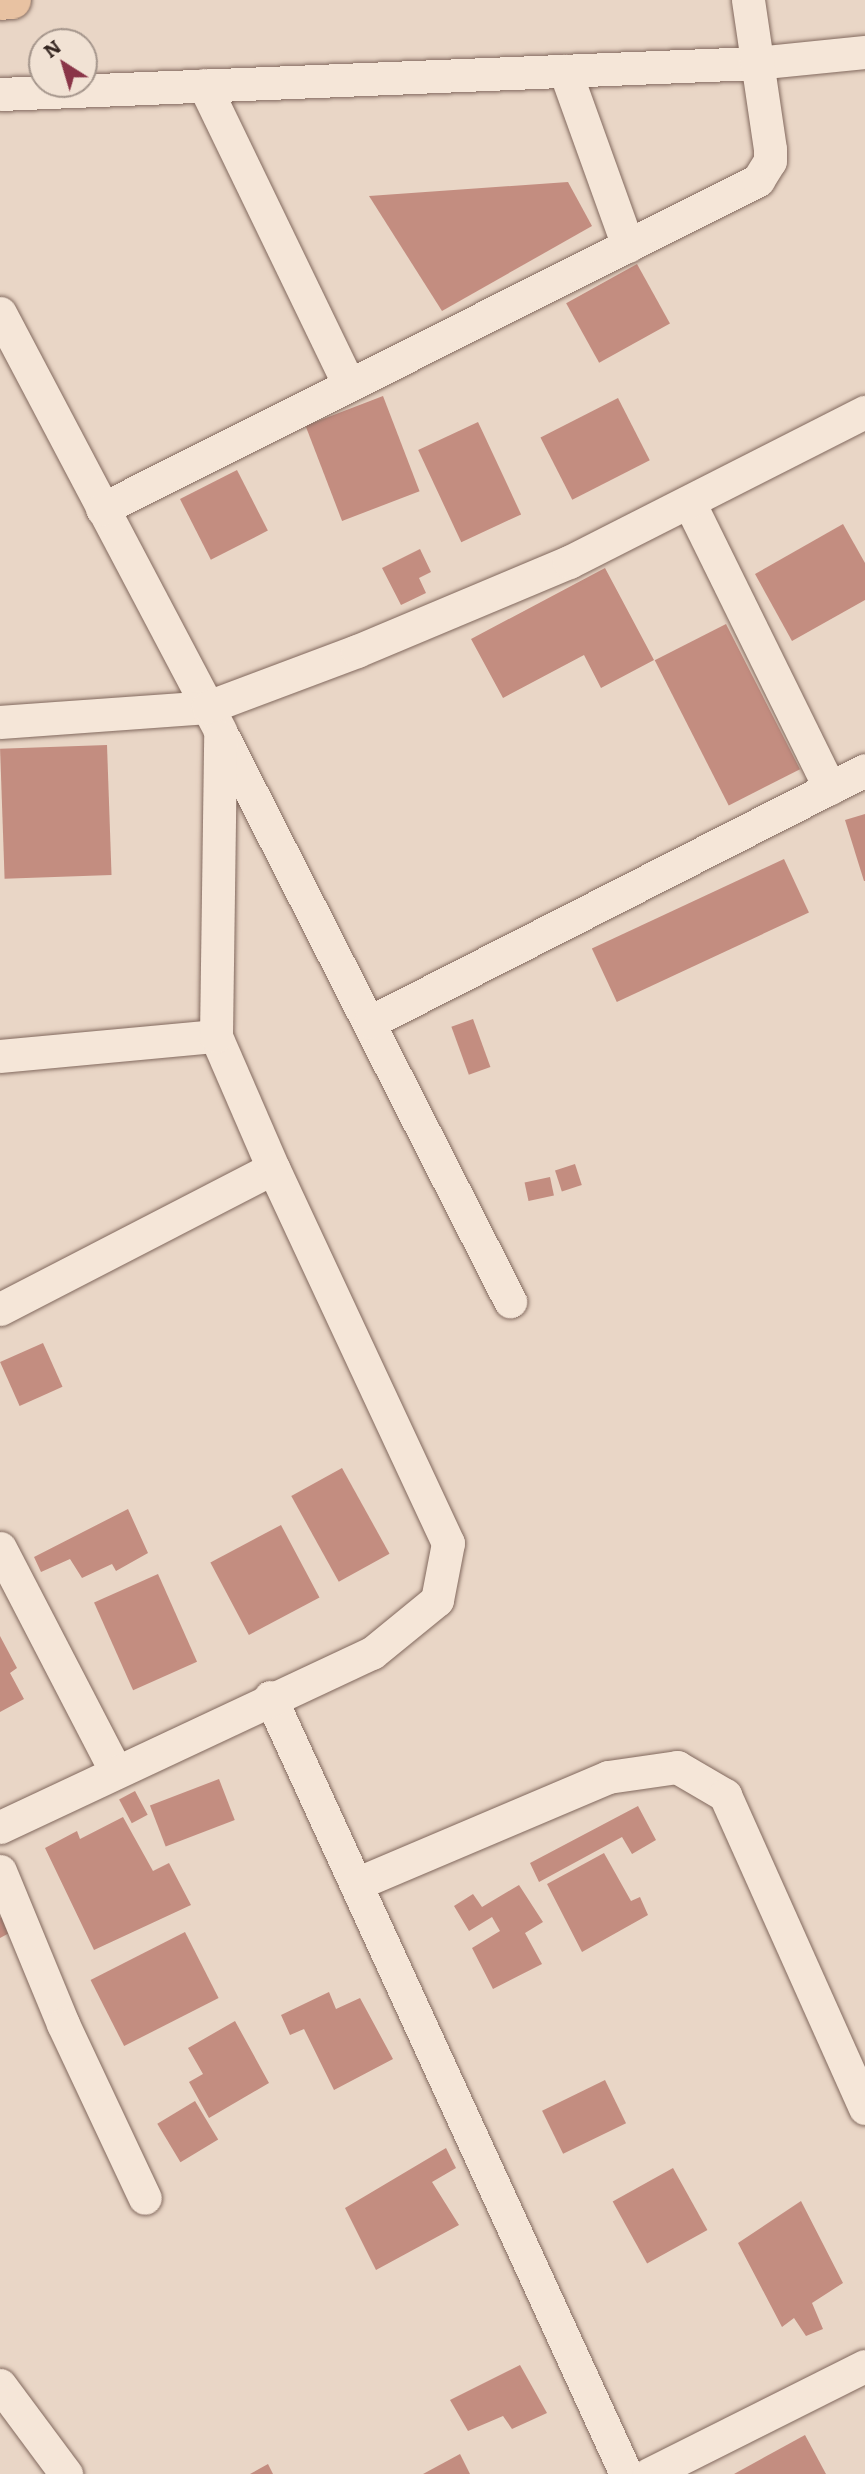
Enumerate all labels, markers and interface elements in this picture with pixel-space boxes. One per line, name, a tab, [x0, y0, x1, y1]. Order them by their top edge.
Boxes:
north arrow	[28, 28, 98, 98]
text: N	[37, 32, 66, 64]

